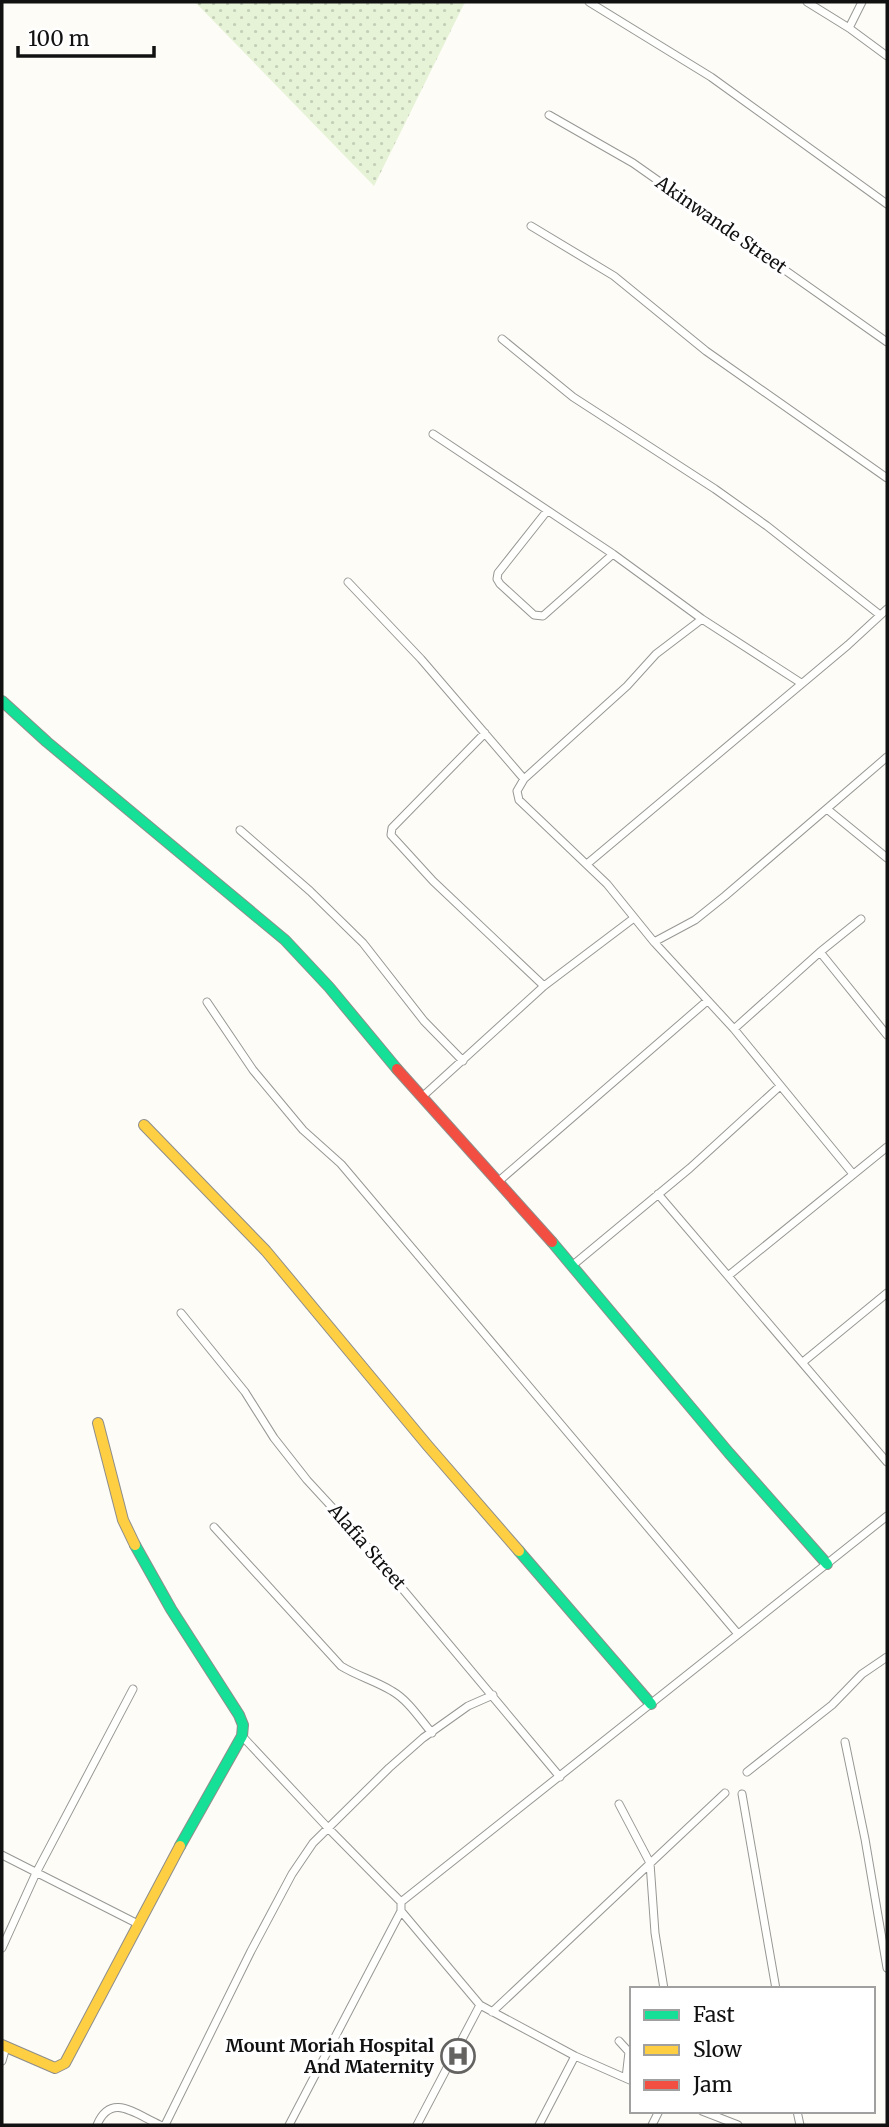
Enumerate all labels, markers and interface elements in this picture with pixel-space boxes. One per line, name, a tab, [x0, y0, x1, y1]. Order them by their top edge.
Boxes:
scale bar	[18, 14, 154, 58]
text: 100 m	[28, 25, 90, 52]
street label: Akinwande Street	[651, 170, 791, 278]
street label: Alafia Street	[323, 1498, 411, 1594]
legend	[630, 1987, 875, 2113]
text: Fast	[693, 2001, 735, 2028]
place label: Mount Moriah Hospital And Maternity	[226, 2034, 434, 2078]
text: Slow	[693, 2036, 742, 2063]
hospital icon: Mount Moriah Hospital And Maternity	[439, 2037, 477, 2075]
text: Jam	[692, 2071, 732, 2098]

